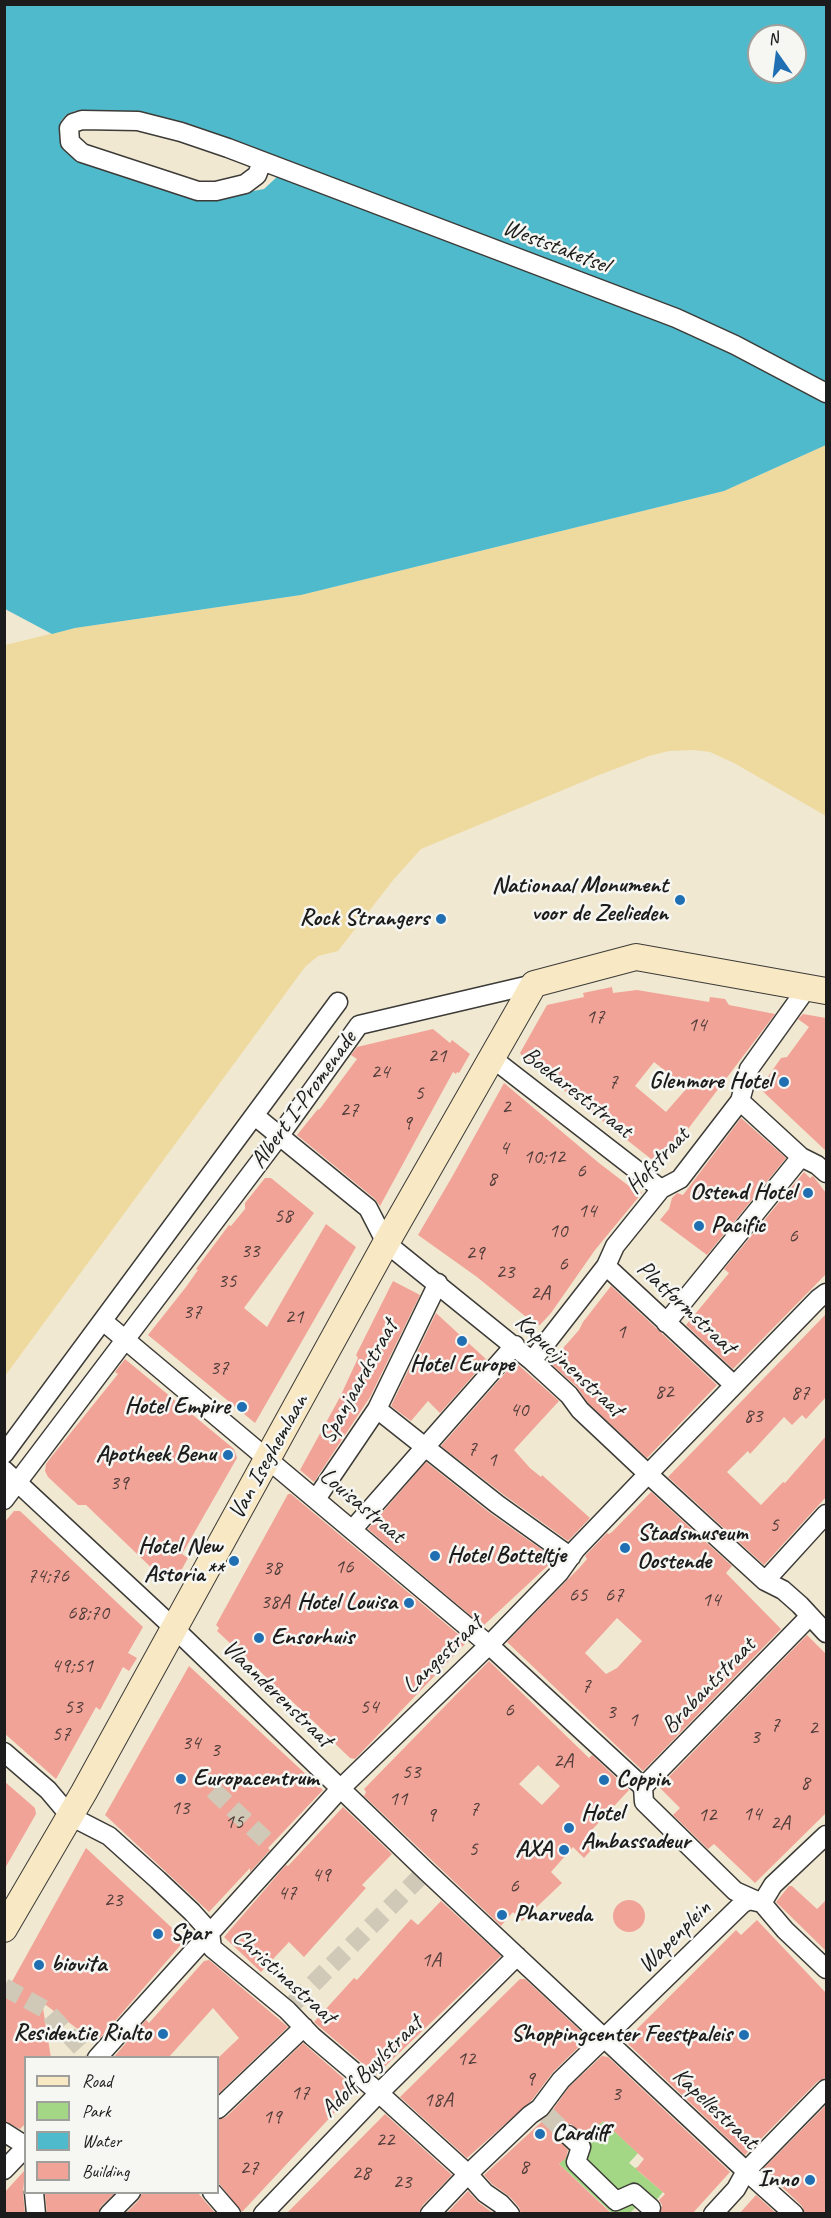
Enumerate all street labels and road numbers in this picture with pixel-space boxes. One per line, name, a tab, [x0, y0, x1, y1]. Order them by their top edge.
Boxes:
street label: Weststaketsel	[499, 214, 613, 280]
street label: Albert I-Promenade	[245, 1026, 363, 1174]
street label: Boekareststraat	[516, 1041, 638, 1145]
street label: Hofstraat	[620, 1122, 696, 1200]
street label: Platformstraat	[630, 1255, 742, 1361]
street label: Kapucijnenstraat	[508, 1308, 630, 1424]
street label: Spanjaardstraat	[313, 1315, 405, 1449]
street label: Van Iseghemlaan	[223, 1389, 315, 1525]
street label: Louisastraat	[313, 1462, 411, 1550]
street label: Langestraat	[397, 1610, 489, 1700]
street label: Brabantstraat	[656, 1632, 762, 1740]
street label: Vlaanderenstraat	[215, 1634, 339, 1754]
street label: Wapenplein	[632, 1894, 718, 1980]
street label: Christinastraat	[226, 1923, 342, 2031]
street label: Adolf Buylstraat	[315, 2010, 429, 2124]
street label: Kapellestraat	[666, 2062, 764, 2156]

